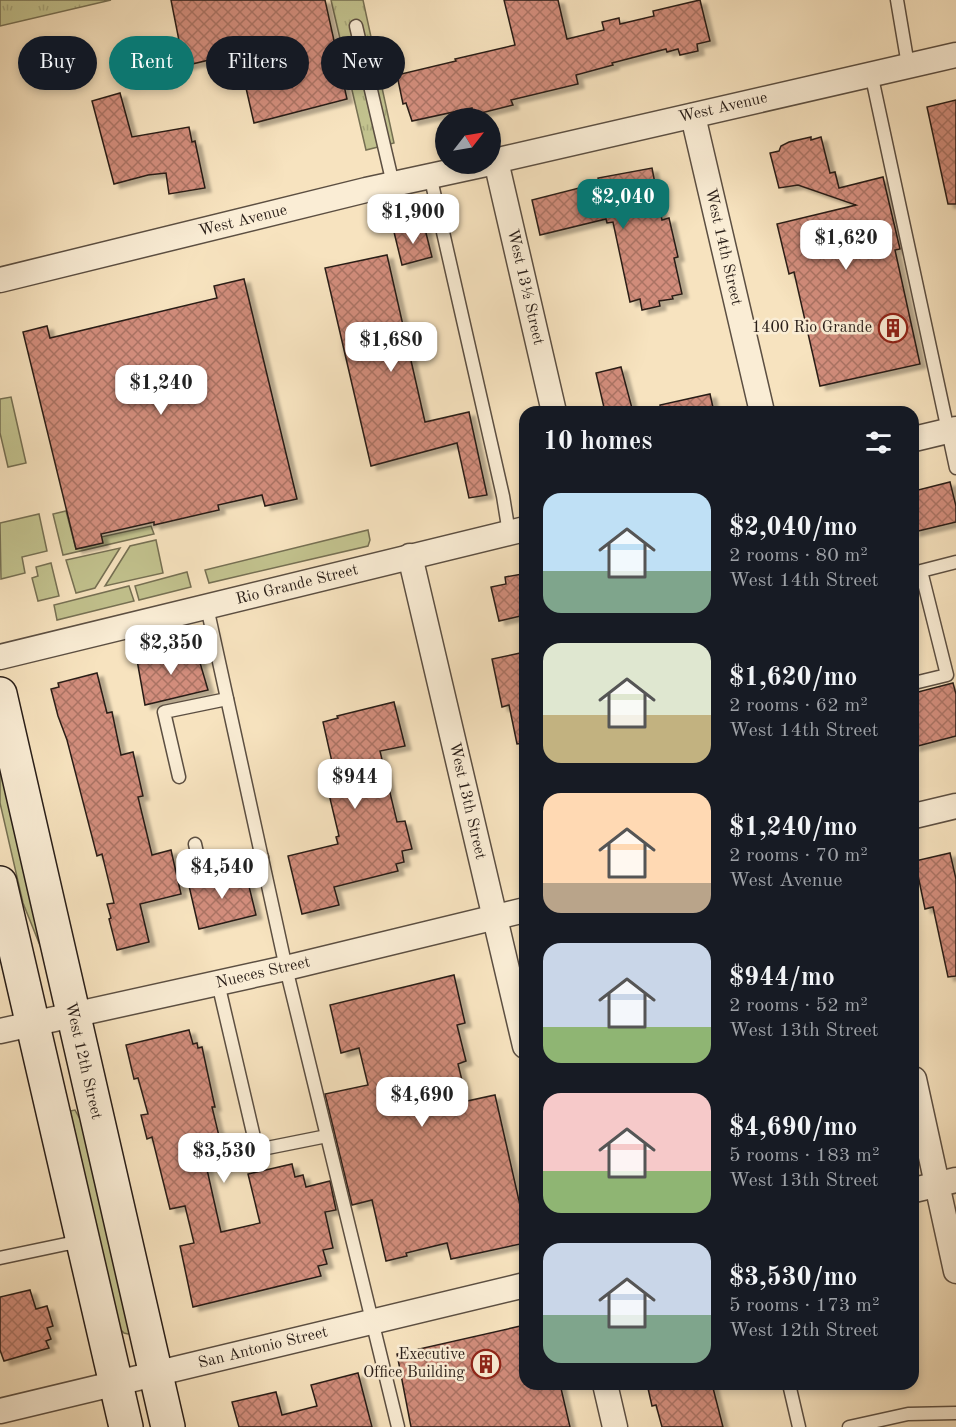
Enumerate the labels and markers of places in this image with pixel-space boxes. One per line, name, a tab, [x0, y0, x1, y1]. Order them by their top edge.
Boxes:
pin: $2,040	[574, 179, 672, 230]
pin: $1,900	[364, 194, 462, 245]
pin: $1,620	[797, 220, 895, 271]
building icon: 1400 Rio Grande	[877, 312, 909, 344]
place label: 1400 Rio Grande	[752, 320, 872, 336]
pin: $1,680	[342, 322, 440, 373]
pin: $1,240	[112, 365, 210, 416]
pin: $2,350	[122, 625, 220, 676]
pin: $944	[319, 759, 391, 810]
pin: $4,540	[173, 849, 271, 900]
pin: $4,690	[373, 1077, 471, 1128]
pin: $3,530	[175, 1133, 273, 1184]
place label: Executive Office Building	[363, 1347, 465, 1381]
building icon: Executive Office Building	[470, 1348, 502, 1380]

